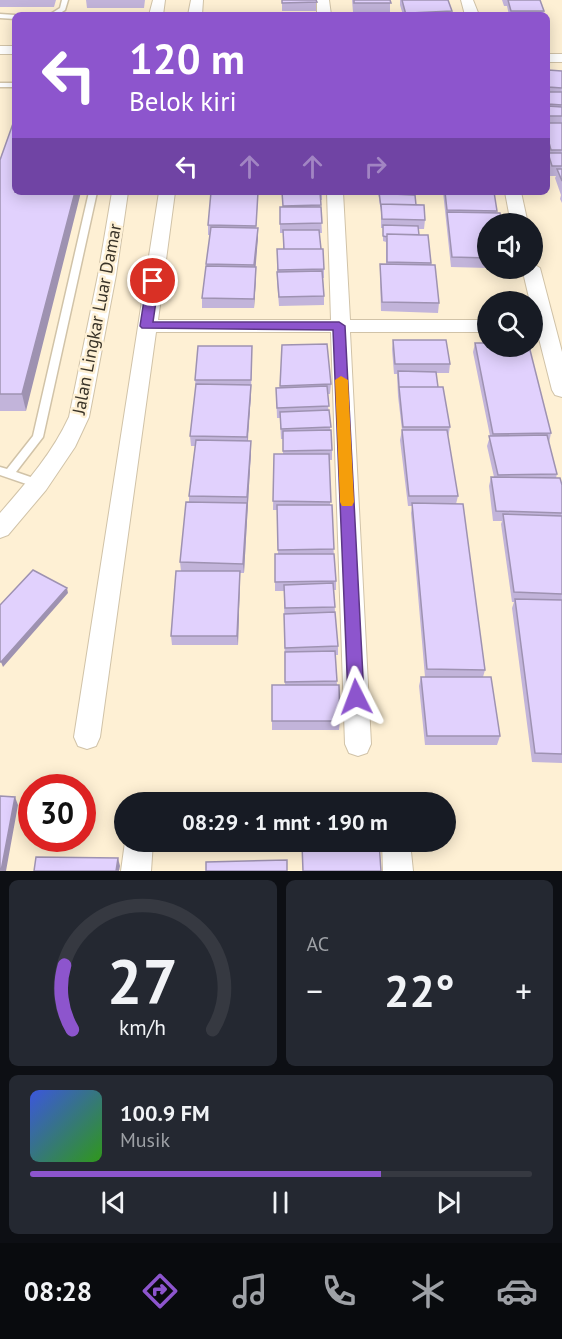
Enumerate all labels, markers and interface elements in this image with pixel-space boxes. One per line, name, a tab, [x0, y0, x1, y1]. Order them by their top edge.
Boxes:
text: 120 m	[129, 31, 245, 86]
icon: left	[30, 36, 108, 114]
text: Belok kiri	[129, 84, 237, 118]
icon: left	[170, 150, 203, 183]
icon: ahead	[233, 150, 266, 183]
icon: ahead	[296, 150, 329, 183]
icon: right	[359, 150, 392, 183]
map controls	[477, 213, 543, 357]
button: sound	[477, 213, 543, 279]
street label: Jalan Lingkar Luar Damar	[67, 221, 126, 417]
pin	[127, 255, 178, 306]
icon: arrive	[136, 264, 169, 297]
button: search	[477, 291, 543, 357]
position arrow	[324, 665, 388, 729]
speed limit sign: 30	[18, 774, 96, 852]
text: 08:29 · 1 mnt · 190 m	[182, 808, 388, 836]
text: AC	[307, 931, 329, 957]
text: 27	[107, 940, 178, 1021]
text: 22°	[384, 961, 455, 1019]
text: −	[307, 969, 323, 1012]
text: +	[515, 969, 532, 1012]
text: km/h	[119, 1013, 166, 1041]
text: 100.9 FM	[120, 1099, 210, 1127]
text: Musik	[120, 1127, 170, 1153]
icon: previous	[97, 1186, 130, 1219]
icon: pause	[264, 1186, 297, 1219]
icon: next	[432, 1186, 465, 1219]
icon: directions	[139, 1270, 181, 1312]
icon: music	[229, 1270, 271, 1312]
icon: phone	[318, 1270, 360, 1312]
icon: climate	[407, 1270, 449, 1312]
icon: car	[496, 1270, 538, 1312]
text: 08:28	[24, 1274, 92, 1308]

